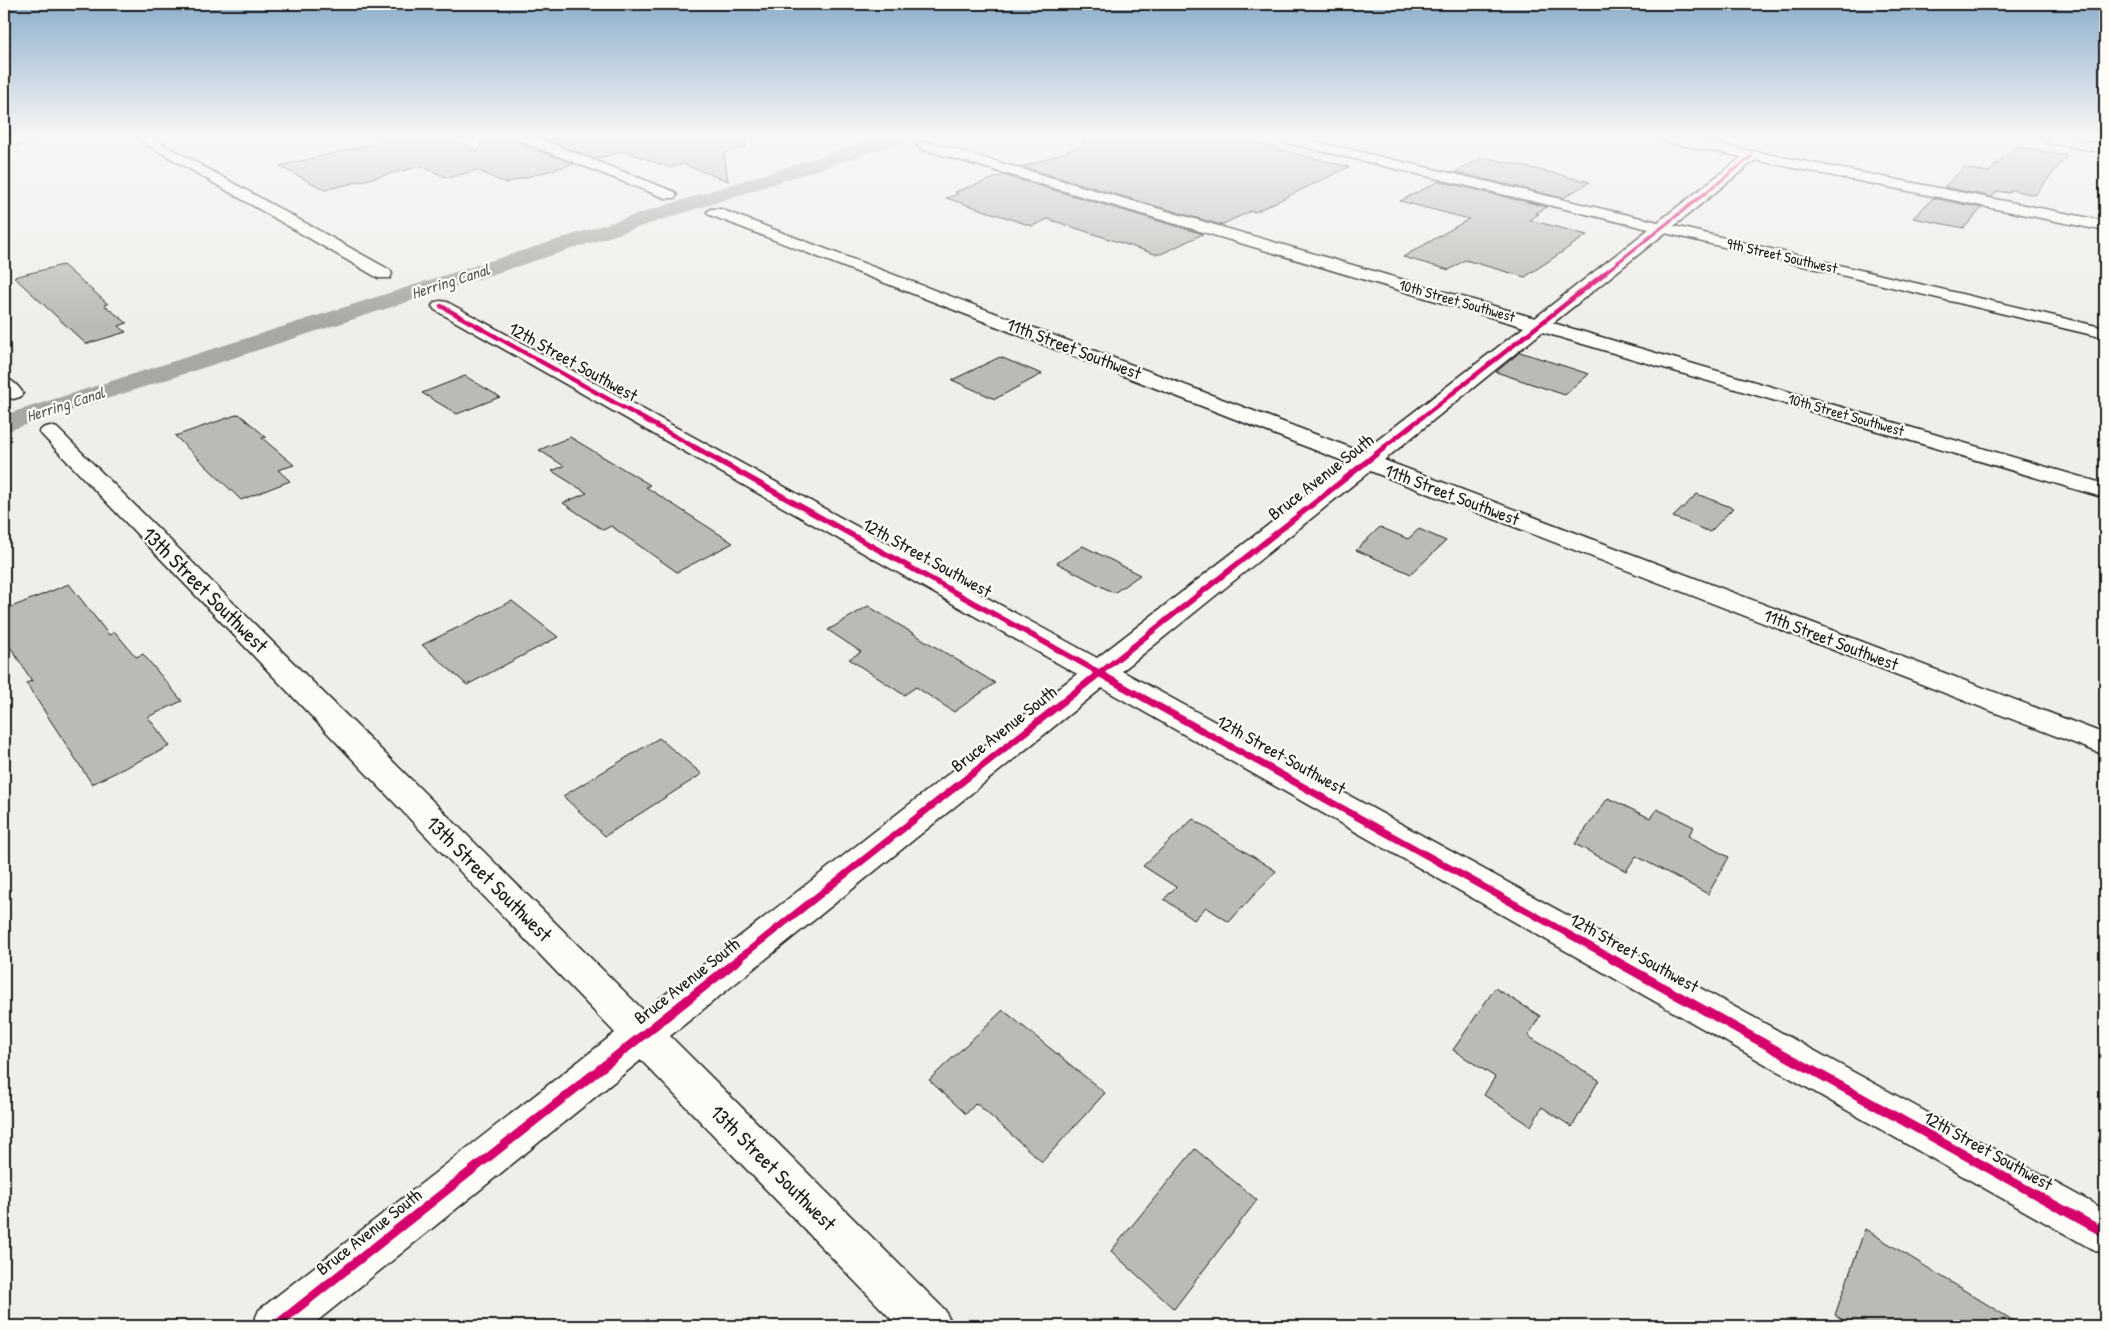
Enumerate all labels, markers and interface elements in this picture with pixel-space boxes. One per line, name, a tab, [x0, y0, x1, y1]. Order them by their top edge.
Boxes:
street label: 9th Street Southwest	[1725, 233, 1840, 279]
water label: Herring Canal	[408, 258, 492, 304]
street label: 10th Street Southwest	[1397, 274, 1518, 327]
street label: 11th Street Southwest	[1003, 311, 1146, 386]
street label: 12th Street Southwest	[504, 316, 643, 408]
water label: Herring Canal	[23, 381, 107, 427]
street label: 10th Street Southwest	[1786, 388, 1907, 441]
street label: Bruce Avenue South	[1263, 427, 1379, 526]
street label: 11th Street Southwest	[1381, 457, 1524, 532]
street label: 12th Street Southwest	[858, 512, 997, 604]
street label: 13th Street Southwest	[136, 520, 275, 660]
street label: 11th Street Southwest	[1760, 602, 1903, 677]
street label: Bruce Avenue South	[946, 679, 1062, 778]
street label: 12th Street Southwest	[1212, 709, 1351, 801]
street label: 13th Street Southwest	[420, 809, 559, 949]
street label: 12th Street Southwest	[1565, 907, 1704, 999]
street label: Bruce Avenue South	[629, 931, 745, 1030]
street label: 13th Street Southwest	[704, 1098, 843, 1238]
street label: 12th Street Southwest	[1919, 1105, 2058, 1197]
street label: Bruce Avenue South	[311, 1182, 427, 1281]

